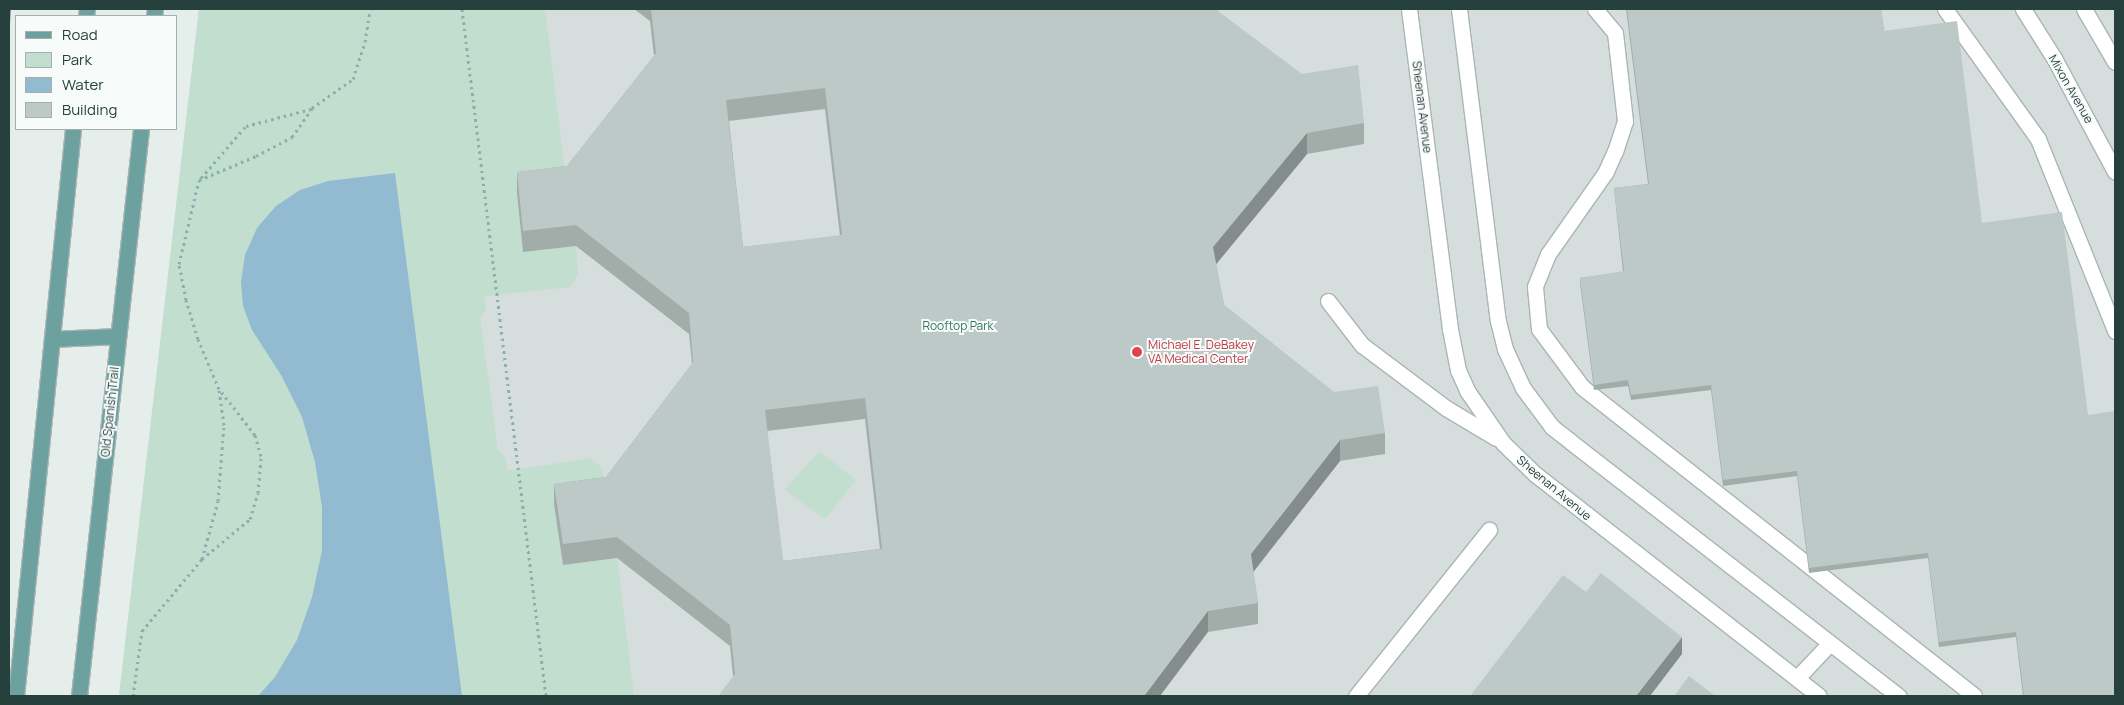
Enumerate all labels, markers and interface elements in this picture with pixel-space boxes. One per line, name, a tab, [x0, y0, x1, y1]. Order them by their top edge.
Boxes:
legend	[15, 15, 178, 130]
text: Road	[62, 24, 98, 45]
text: Park	[62, 49, 92, 70]
street label: Mixon Avenue	[2046, 52, 2096, 126]
street label: Sheenan Avenue	[1409, 60, 1435, 154]
text: Water	[62, 74, 104, 95]
text: Building	[62, 99, 117, 120]
park label: Rooftop Park	[922, 319, 994, 333]
place label: Michael E. DeBakey VA Medical Center	[1148, 338, 1254, 366]
marker: Michael E. DeBakey VA Medical Center	[1130, 345, 1144, 359]
street label: Old Spanish Trail	[98, 366, 122, 458]
street label: Sheenan Avenue	[1514, 453, 1594, 523]

